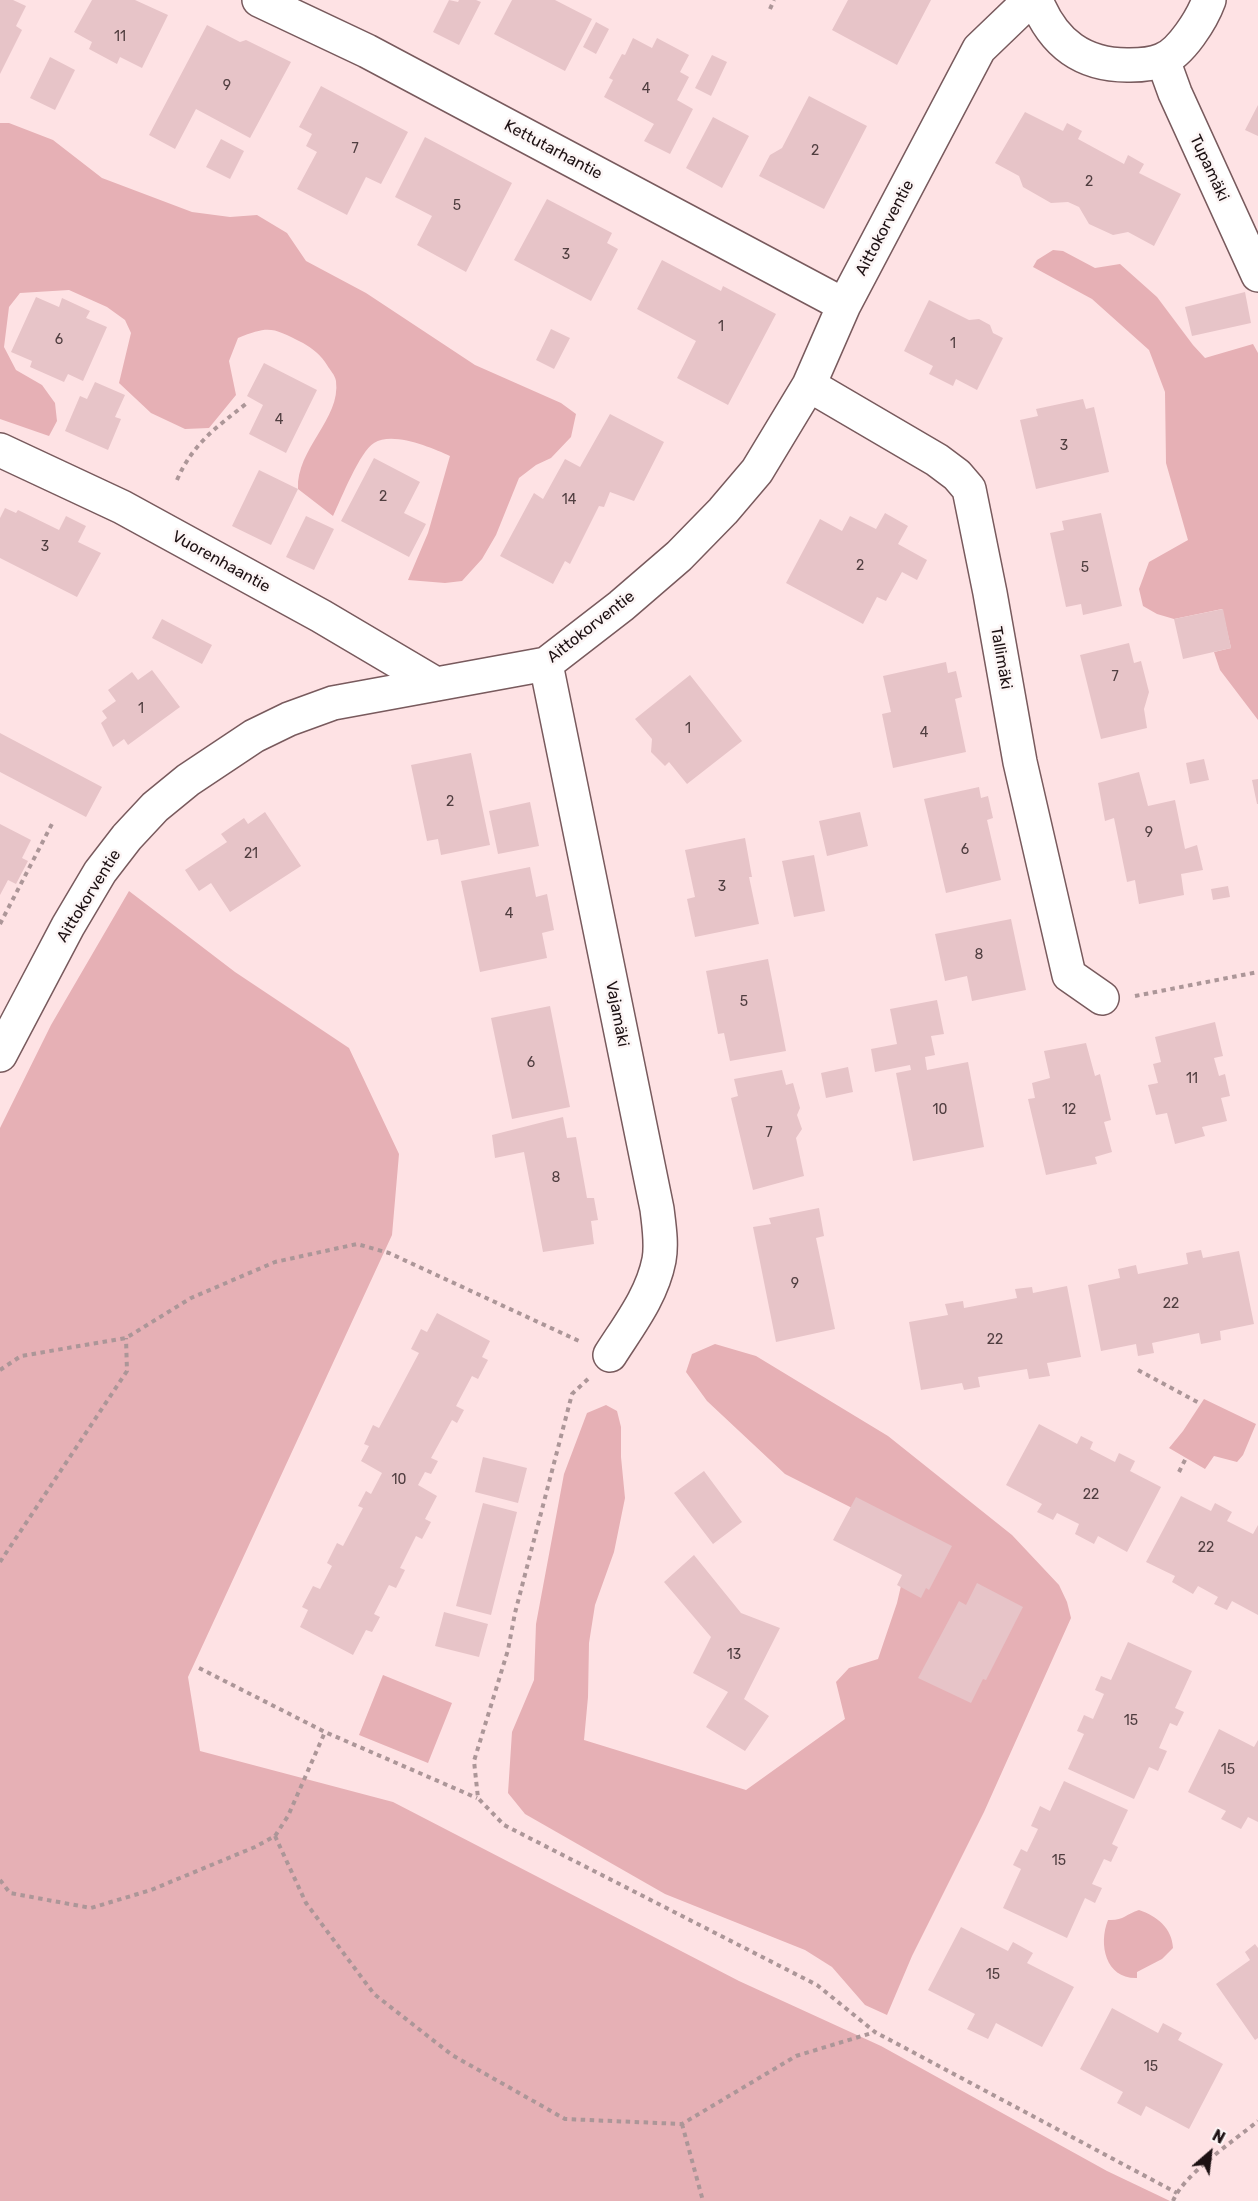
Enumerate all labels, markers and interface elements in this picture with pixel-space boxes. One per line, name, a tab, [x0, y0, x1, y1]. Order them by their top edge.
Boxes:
house number: 11	[114, 29, 126, 45]
house number: 9	[223, 78, 231, 94]
house number: 4	[642, 81, 650, 97]
street label: Kettutarhantie	[501, 116, 605, 184]
street label: Tupamäki	[1185, 132, 1233, 204]
house number: 7	[351, 141, 359, 157]
house number: 2	[811, 143, 819, 159]
house number: 2	[1085, 174, 1093, 190]
street label: Aittokorventie	[852, 177, 918, 279]
house number: 5	[453, 198, 461, 214]
house number: 3	[562, 247, 570, 263]
house number: 1	[718, 319, 724, 335]
house number: 6	[55, 332, 63, 348]
house number: 1	[950, 336, 956, 352]
house number: 4	[275, 412, 283, 428]
house number: 3	[1060, 438, 1068, 454]
house number: 2	[379, 489, 387, 505]
house number: 14	[562, 492, 576, 508]
street label: Vuorenhaantie	[169, 527, 273, 597]
house number: 3	[41, 539, 49, 555]
house number: 2	[856, 558, 864, 574]
house number: 5	[1081, 560, 1089, 576]
street label: Aittokorventie	[543, 587, 639, 667]
street label: Tallimäki	[986, 625, 1016, 691]
house number: 7	[1111, 669, 1119, 685]
house number: 1	[138, 701, 144, 717]
house number: 1	[685, 721, 691, 737]
house number: 4	[920, 725, 928, 741]
house number: 2	[446, 794, 454, 810]
house number: 9	[1145, 825, 1153, 841]
house number: 6	[961, 842, 969, 858]
street label: Aittokorventie	[53, 846, 125, 946]
house number: 21	[244, 846, 258, 862]
house number: 3	[718, 879, 726, 895]
house number: 4	[505, 906, 513, 922]
house number: 8	[975, 947, 983, 963]
street label: Vajamäki	[601, 979, 633, 1049]
house number: 5	[740, 994, 748, 1010]
house number: 6	[527, 1055, 535, 1071]
house number: 11	[1186, 1071, 1198, 1087]
house number: 10	[933, 1102, 947, 1118]
house number: 12	[1062, 1102, 1076, 1118]
house number: 7	[765, 1125, 773, 1141]
house number: 8	[552, 1170, 560, 1186]
house number: 9	[791, 1276, 799, 1292]
house number: 22	[1163, 1296, 1179, 1312]
house number: 22	[987, 1332, 1003, 1348]
house number: 10	[392, 1472, 406, 1488]
house number: 22	[1083, 1487, 1099, 1503]
house number: 22	[1198, 1540, 1214, 1556]
house number: 13	[727, 1647, 741, 1663]
house number: 15	[1124, 1713, 1138, 1729]
house number: 15	[1221, 1762, 1235, 1778]
house number: 15	[1052, 1853, 1066, 1869]
house number: 15	[986, 1967, 1000, 1983]
house number: 15	[1144, 2059, 1158, 2075]
north arrow	[1180, 2123, 1240, 2183]
text: N	[1209, 2126, 1228, 2148]

